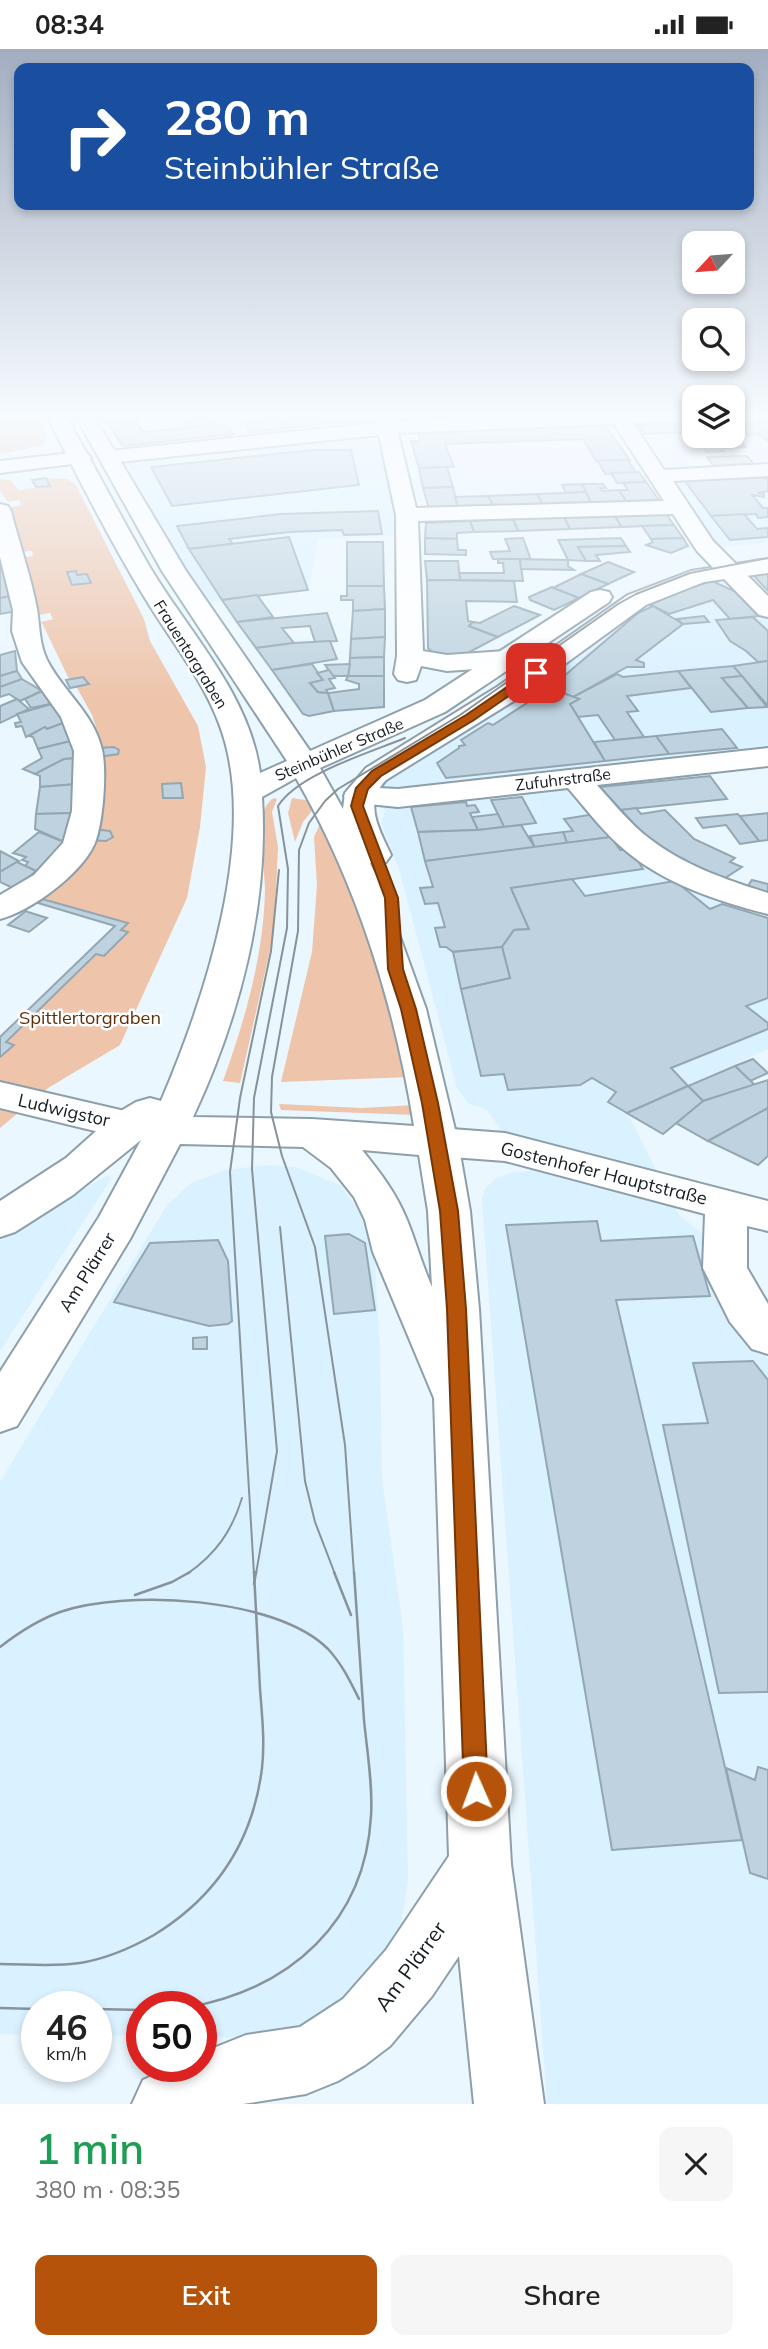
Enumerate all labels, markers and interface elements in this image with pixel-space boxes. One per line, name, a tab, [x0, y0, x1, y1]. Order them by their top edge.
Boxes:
text: 08:34	[35, 8, 104, 41]
text: 280 m	[164, 86, 310, 147]
icon: right	[49, 91, 140, 182]
text: Steinbühler Straße	[164, 147, 440, 187]
north arrow	[682, 231, 746, 294]
map controls	[682, 231, 745, 448]
button: search	[682, 308, 745, 371]
button: layers	[682, 385, 745, 448]
street label: Frauentorgraben	[150, 596, 232, 712]
pin	[506, 643, 566, 703]
icon: arrive	[517, 654, 555, 692]
street label: Steinbühler Straße	[272, 713, 406, 785]
street label: Zufuhrstraße	[514, 763, 612, 795]
park label: Spittlertorgraben	[19, 1006, 161, 1029]
street label: Ludwigstor	[16, 1088, 113, 1132]
street label: Gostenhofer Hauptstraße	[498, 1136, 710, 1210]
street label: Am Plärrer	[53, 1227, 121, 1316]
position arrow	[439, 1754, 513, 1828]
street label: Am Plärrer	[369, 1916, 452, 2016]
speed limit sign: 50	[126, 1991, 217, 2082]
text: 46	[45, 2005, 88, 2049]
text: km/h	[46, 2042, 87, 2065]
text: 1 min	[35, 2122, 144, 2175]
button: close	[659, 2127, 733, 2201]
text: 380 m · 08:35	[35, 2175, 180, 2204]
button: Exit	[35, 2255, 377, 2335]
button: Share	[391, 2255, 733, 2335]

